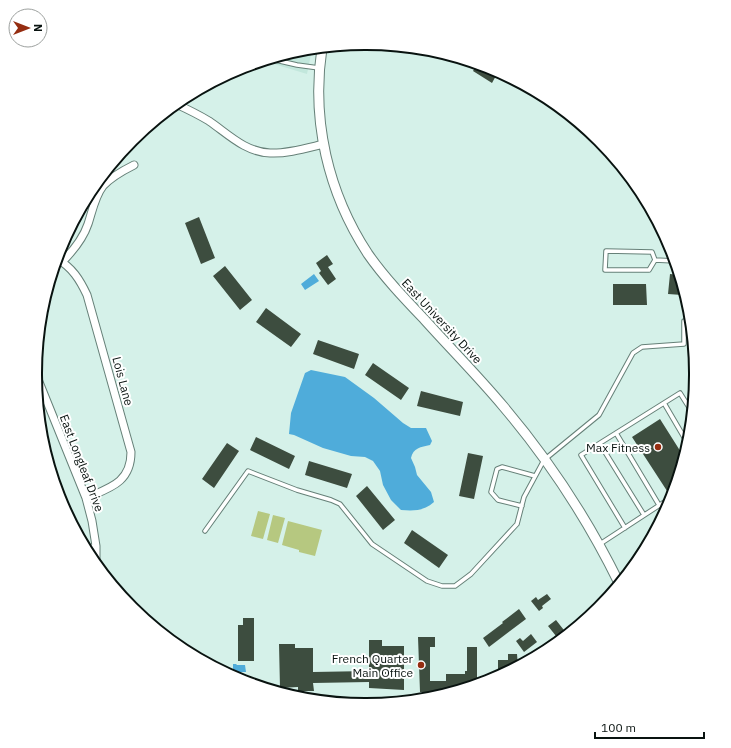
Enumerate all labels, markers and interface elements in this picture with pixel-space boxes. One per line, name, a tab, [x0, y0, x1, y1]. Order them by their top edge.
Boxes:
north arrow	[8, 8, 48, 48]
text: N	[31, 24, 45, 32]
street label: East University Drive	[399, 275, 486, 367]
street label: Lois Lane	[109, 355, 137, 408]
street label: East Longleaf Drive	[57, 412, 108, 514]
place label: Max Fitness	[586, 440, 650, 455]
marker: Max Fitness	[653, 442, 663, 452]
place label: French Quarter Main Office	[332, 651, 414, 680]
marker: French Quarter Main Office	[416, 660, 426, 670]
scale bar	[595, 714, 704, 740]
text: 100 m	[601, 720, 636, 735]

